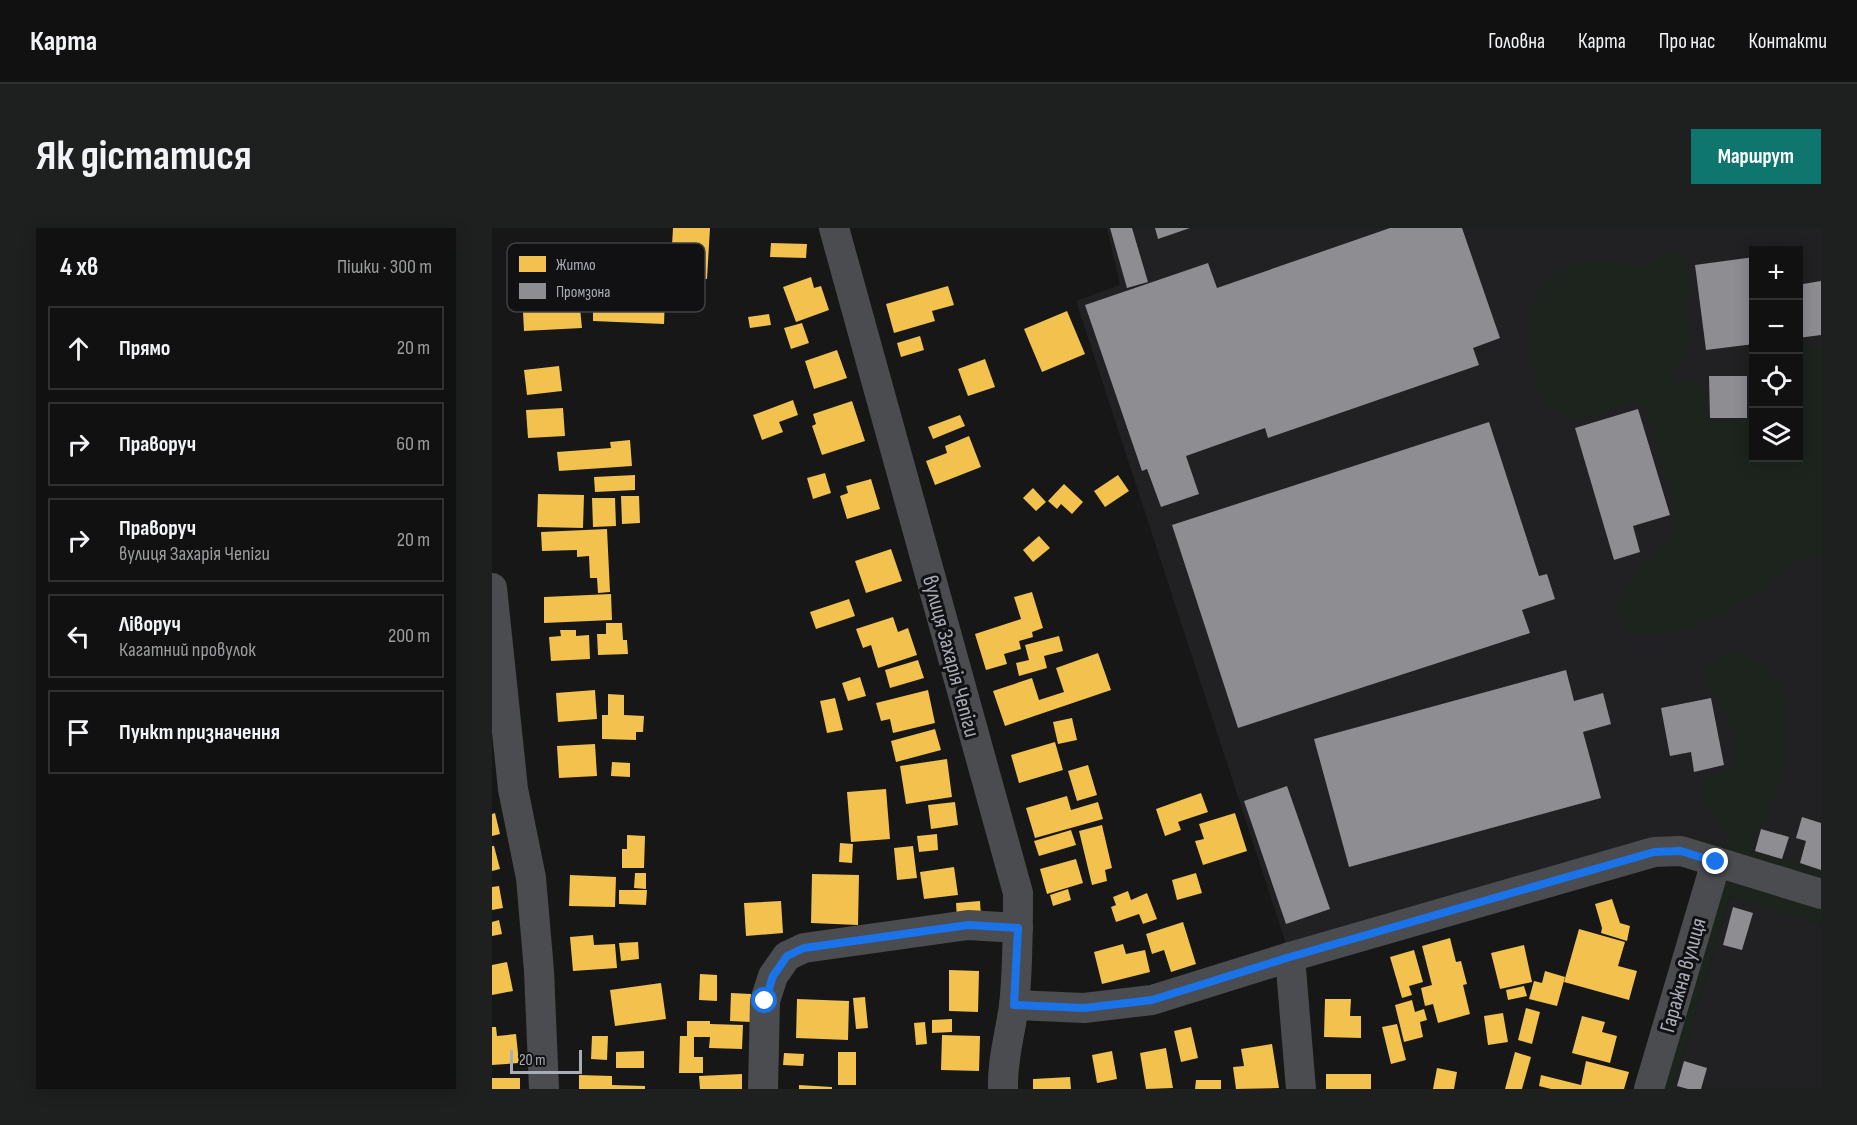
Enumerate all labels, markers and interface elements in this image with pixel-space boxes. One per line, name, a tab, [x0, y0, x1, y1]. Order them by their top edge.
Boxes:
text: Карта	[30, 25, 97, 58]
text: Головна	[1488, 29, 1545, 54]
text: Карта	[1578, 29, 1626, 54]
text: Про нас	[1659, 29, 1715, 54]
text: Контакти	[1748, 29, 1827, 54]
button: Маршрут	[1691, 129, 1821, 184]
text: Як дістатися	[36, 131, 252, 182]
legend	[507, 243, 705, 312]
map controls	[1749, 246, 1803, 462]
button: +	[1749, 246, 1803, 300]
text: 4 хв	[60, 252, 98, 283]
text: Пішки · 300 m	[337, 255, 432, 279]
text: Житло	[556, 256, 596, 275]
text: Промзона	[556, 283, 610, 302]
button: −	[1749, 300, 1803, 354]
icon: ahead	[62, 332, 95, 365]
text: Прямо	[119, 335, 170, 362]
text: 20 m	[397, 336, 430, 360]
button: locate	[1749, 354, 1803, 408]
button: layers	[1749, 408, 1803, 462]
icon: right	[62, 428, 95, 461]
text: Праворуч	[119, 431, 196, 458]
text: 60 m	[396, 432, 430, 456]
text: Праворуч	[119, 515, 196, 542]
icon: right	[62, 524, 95, 557]
text: 20 m	[397, 528, 430, 552]
text: вулиця Захарія Чепіги	[119, 542, 270, 566]
street label: вулиця Захарія Чепіги	[916, 573, 985, 740]
text: Ліворуч	[119, 611, 181, 638]
icon: left	[62, 620, 95, 653]
text: 200 m	[388, 624, 430, 648]
text: Кагатний провулок	[119, 638, 256, 662]
icon: arrive	[62, 716, 95, 749]
text: Пункт призначення	[119, 719, 280, 746]
route end	[1702, 848, 1728, 874]
street label: Гаражна вулиця	[1654, 915, 1713, 1036]
route start	[751, 987, 777, 1013]
scale bar	[510, 1047, 582, 1074]
text: 20 m	[519, 1051, 546, 1070]

